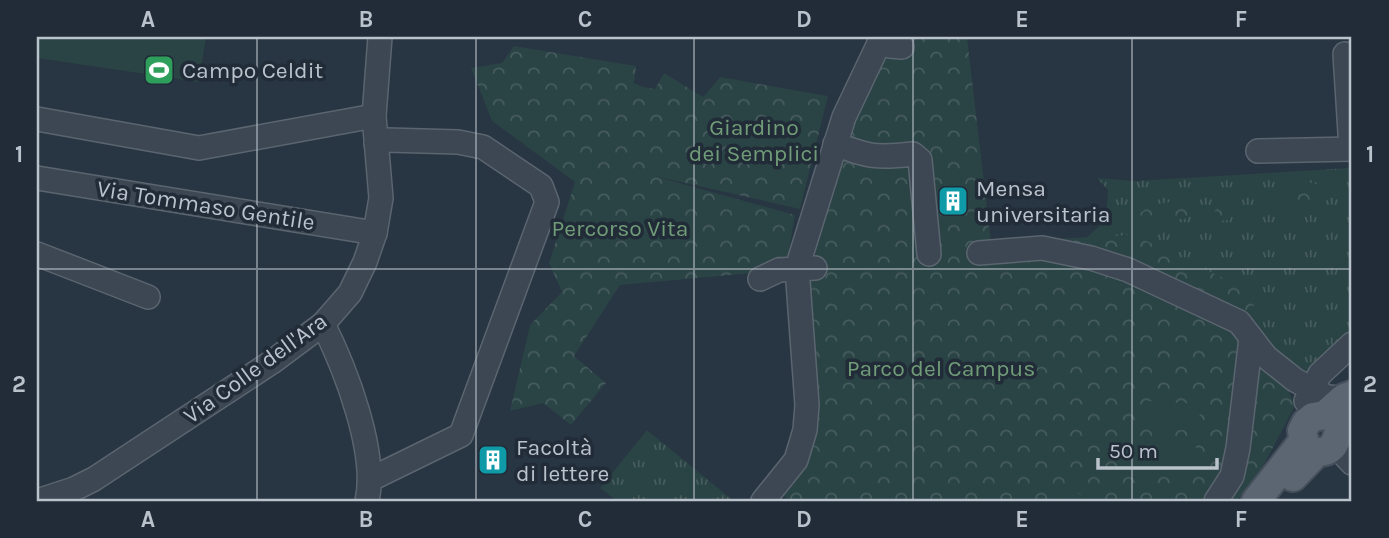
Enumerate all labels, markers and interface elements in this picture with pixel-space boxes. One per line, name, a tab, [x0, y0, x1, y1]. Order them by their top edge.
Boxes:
text: A	[141, 6, 155, 33]
text: B	[359, 6, 373, 33]
text: C	[578, 6, 592, 33]
text: D	[796, 6, 812, 33]
text: E	[1015, 6, 1029, 33]
text: F	[1235, 6, 1247, 33]
sports icon: Campo Celdit	[142, 53, 176, 87]
place label: Campo Celdit	[182, 57, 324, 84]
park label: Giardino dei Semplici	[689, 114, 819, 167]
text: 1	[15, 141, 23, 168]
text: 1	[1366, 141, 1374, 168]
street label: Via Tommaso Gentile	[95, 175, 317, 236]
place label: Mensa universitaria	[976, 175, 1110, 228]
building icon: Mensa universitaria	[936, 184, 970, 218]
park label: Percorso Vita	[552, 215, 688, 242]
street label: Via Colle dell'Ara	[178, 307, 332, 429]
park label: Parco del Campus	[847, 355, 1035, 382]
text: 2	[12, 371, 26, 398]
text: 2	[1363, 371, 1377, 398]
scale bar	[1098, 426, 1218, 470]
place label: Facoltà di lettere	[516, 434, 609, 487]
text: 50 m	[1109, 439, 1158, 463]
building icon: Facoltà di lettere	[476, 443, 510, 477]
text: A	[141, 506, 155, 533]
text: B	[359, 506, 373, 533]
text: C	[578, 506, 592, 533]
text: D	[796, 506, 812, 533]
text: E	[1015, 506, 1029, 533]
text: F	[1235, 506, 1247, 533]

